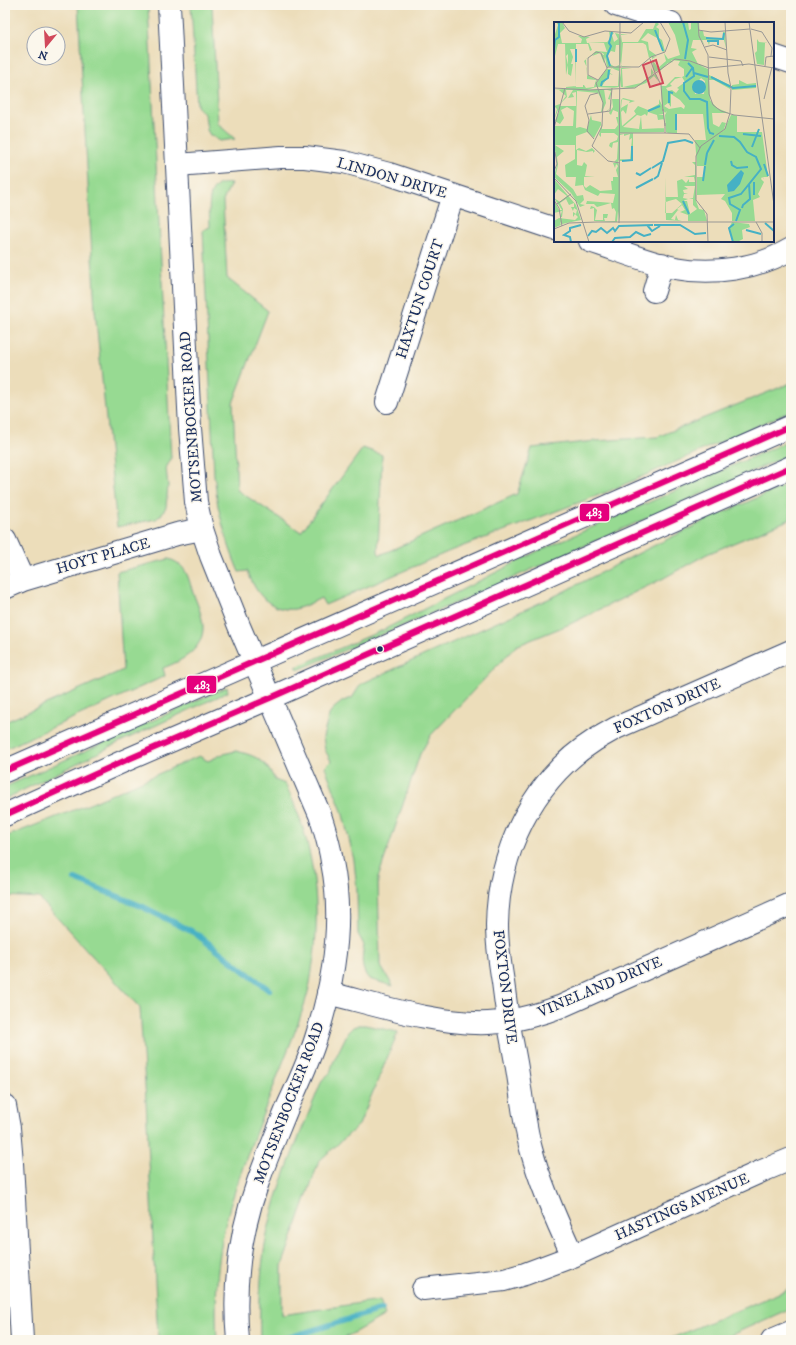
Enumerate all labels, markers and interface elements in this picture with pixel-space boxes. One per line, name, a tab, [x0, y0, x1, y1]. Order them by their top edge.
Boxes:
inset map	[554, 22, 774, 242]
north arrow	[26, 26, 66, 66]
text: N	[37, 47, 50, 63]
street label: LINDON DRIVE	[335, 153, 450, 203]
street label: HAXTUN COURT	[392, 236, 449, 361]
street label: MOTSENBOCKER ROAD	[176, 331, 206, 503]
line badge: 483	[579, 503, 610, 522]
text: 483	[585, 506, 602, 520]
street label: HOYT PLACE	[54, 533, 152, 578]
unlabelled marker	[375, 644, 385, 654]
street label: FOXTON DRIVE	[611, 674, 724, 738]
line badge: 483	[186, 675, 217, 694]
text: 483	[193, 679, 210, 693]
street label: FOXTON DRIVE	[489, 929, 521, 1046]
street label: VINELAND DRIVE	[534, 952, 665, 1022]
street label: MOTSENBOCKER ROAD	[249, 1019, 329, 1187]
street label: HASTINGS AVENUE	[612, 1169, 752, 1245]

